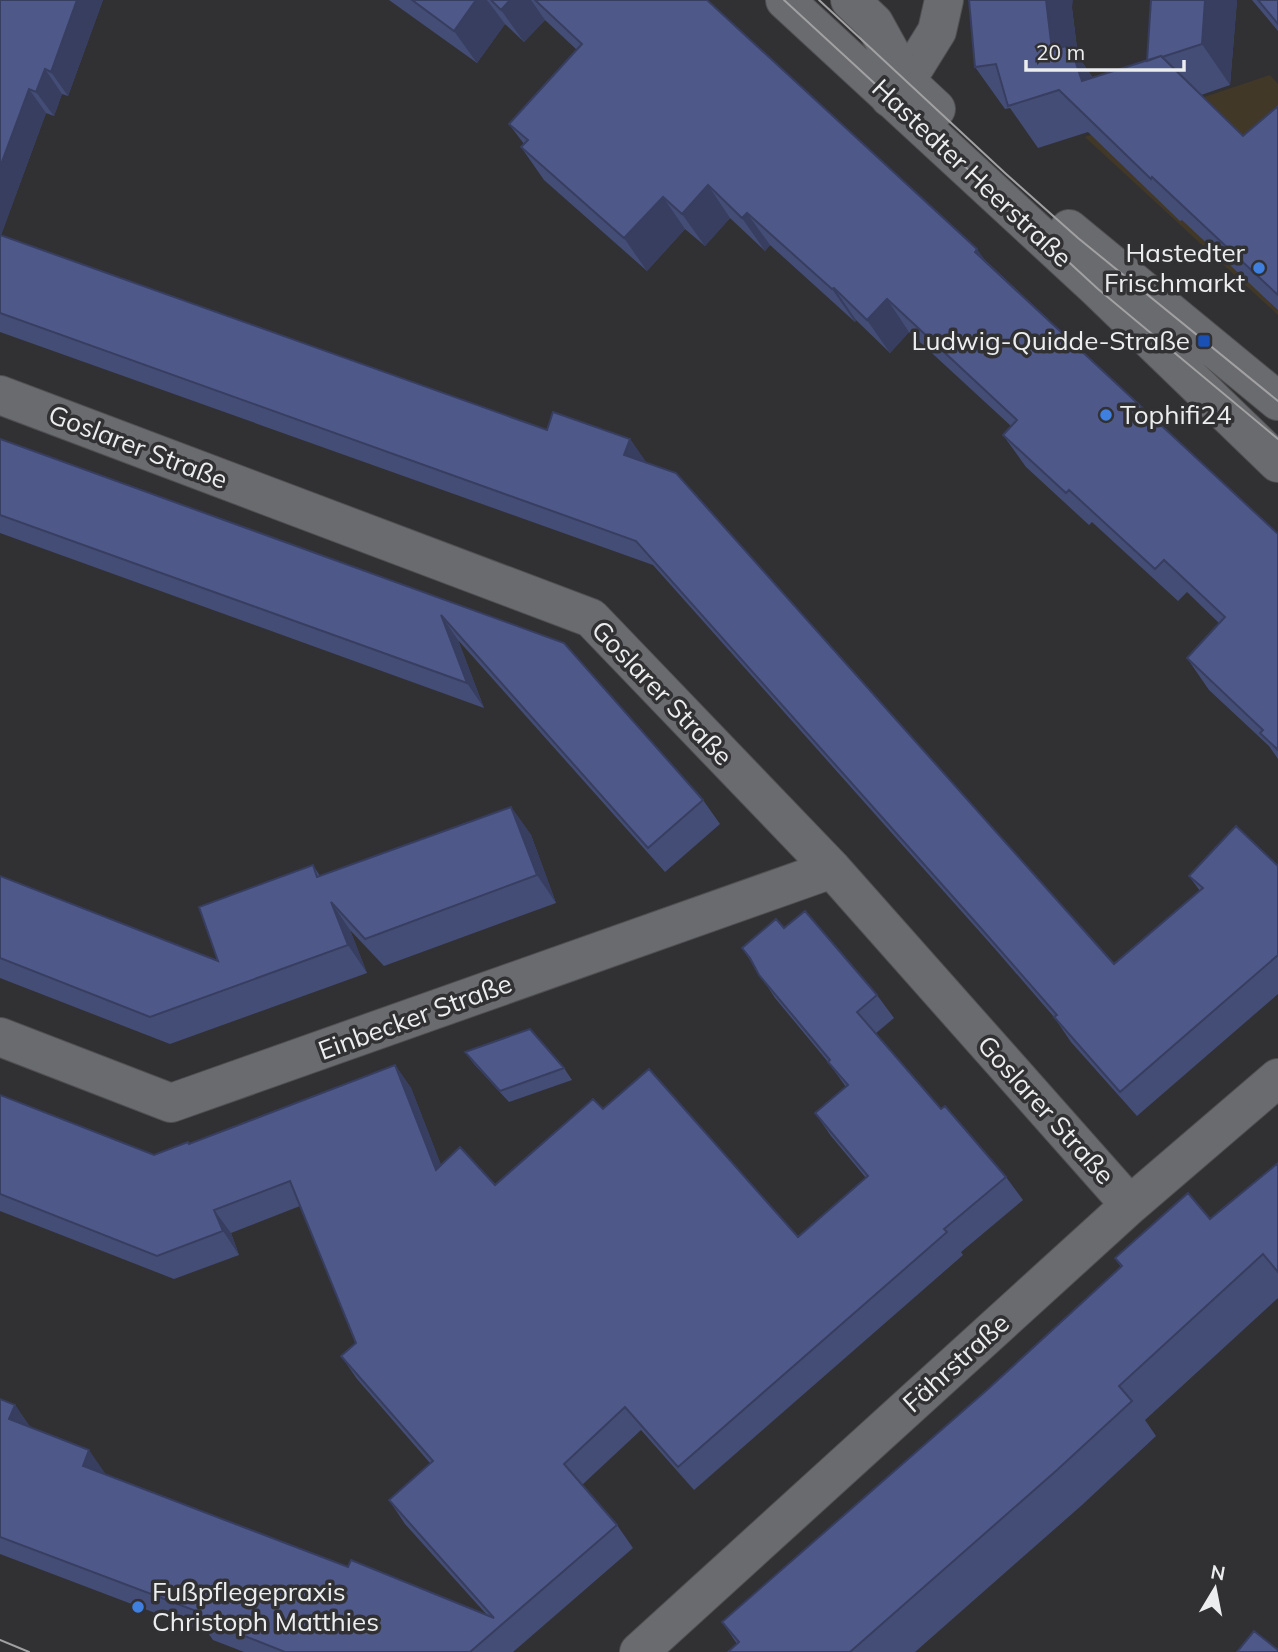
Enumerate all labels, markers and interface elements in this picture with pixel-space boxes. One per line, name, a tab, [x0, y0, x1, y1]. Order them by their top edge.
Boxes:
scale bar	[1026, 28, 1184, 72]
text: 20 m	[1036, 39, 1085, 65]
street label: Hastedter Heerstraße	[866, 71, 1079, 274]
place label: Hastedter Frischmarkt	[1104, 236, 1246, 299]
marker: Hastedter Frischmarkt	[1251, 260, 1267, 276]
place label: Ludwig-Quidde-Straße	[912, 324, 1190, 357]
marker: Ludwig-Quidde-Straße	[1196, 333, 1212, 349]
street label: Goslarer Straße	[44, 397, 232, 496]
place label: Tophifi24	[1120, 398, 1232, 431]
marker: Tophifi24	[1098, 407, 1114, 423]
street label: Goslarer Straße	[585, 613, 740, 772]
street label: Einbecker Straße	[314, 966, 516, 1067]
street label: Goslarer Straße	[971, 1028, 1122, 1191]
street label: Fährstraße	[896, 1306, 1016, 1419]
north arrow	[1180, 1554, 1250, 1624]
text: N	[1209, 1559, 1227, 1585]
place label: Fußpflegepraxis Christoph Matthies	[152, 1575, 379, 1638]
marker: Fußpflegepraxis Christoph Matthies	[130, 1599, 146, 1615]

